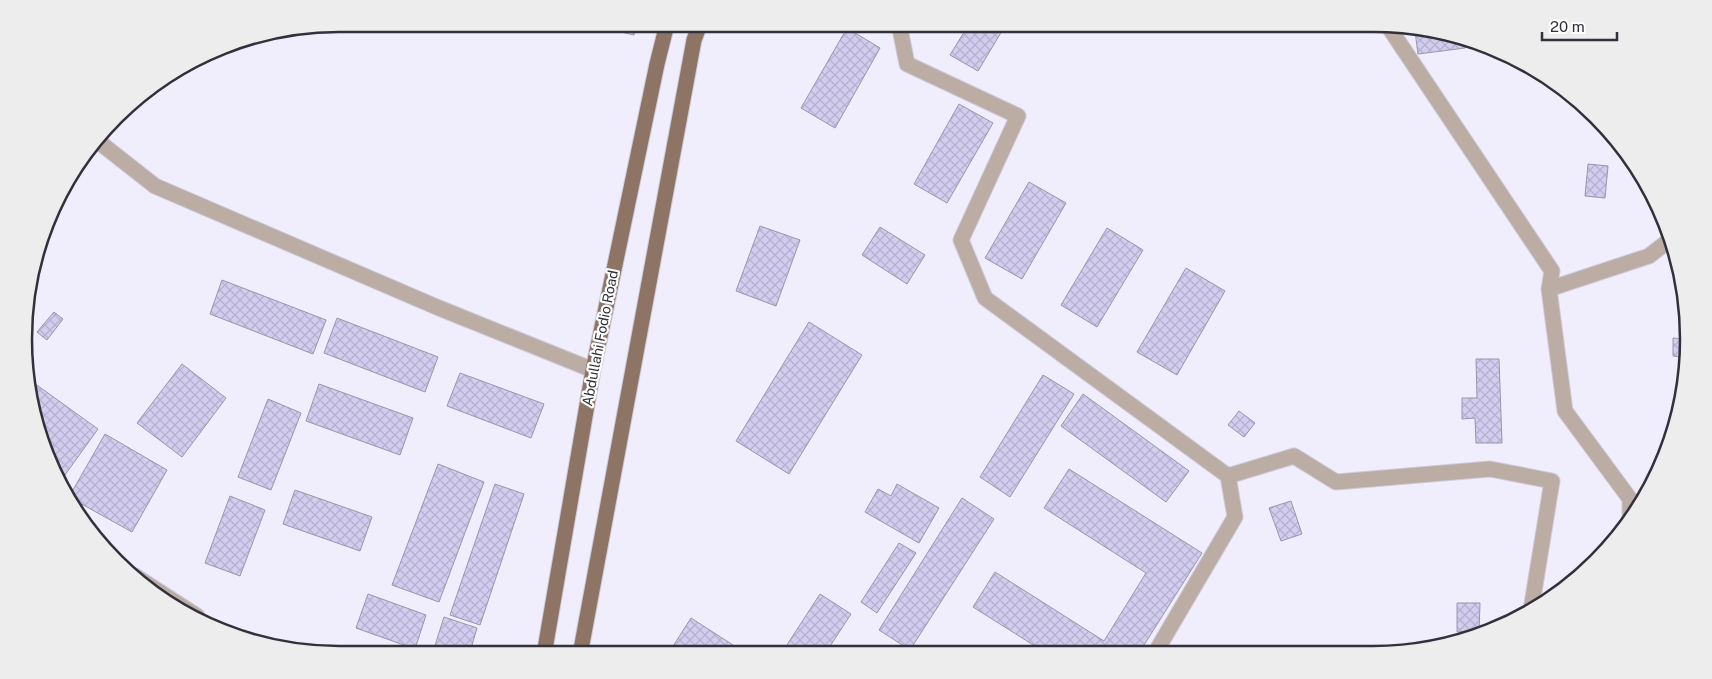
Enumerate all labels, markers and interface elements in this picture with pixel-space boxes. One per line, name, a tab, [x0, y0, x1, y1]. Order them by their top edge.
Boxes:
scale bar	[1542, 10, 1617, 42]
text: 20 m	[1550, 18, 1585, 35]
street label: Abdullahi Fodio Road	[579, 269, 621, 407]

